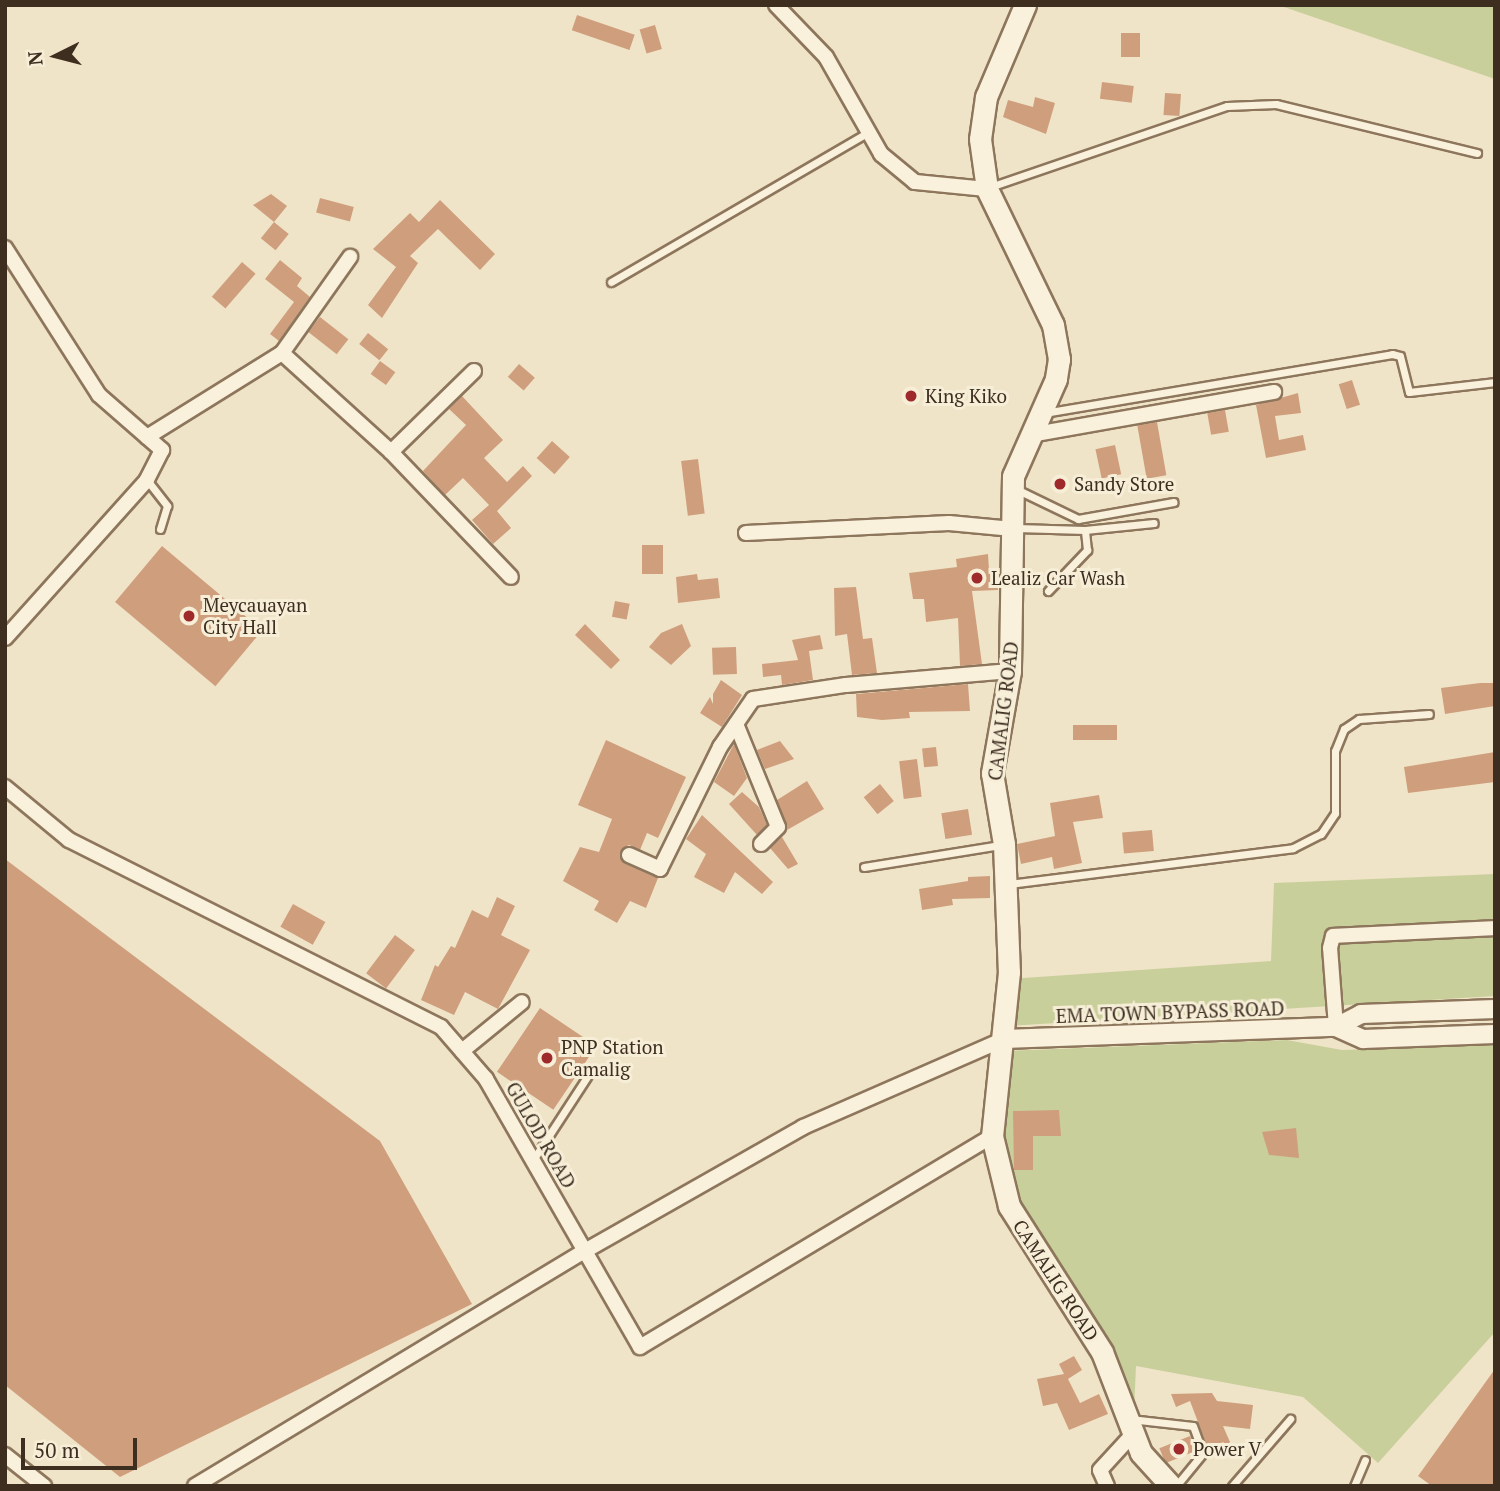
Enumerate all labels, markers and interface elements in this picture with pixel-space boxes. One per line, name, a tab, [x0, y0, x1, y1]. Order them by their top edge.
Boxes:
north arrow	[21, 21, 91, 91]
text: N	[21, 50, 48, 67]
place label: King Kiko	[925, 385, 1007, 407]
marker: King Kiko	[903, 388, 919, 404]
place label: Sandy Store	[1074, 473, 1174, 495]
marker: Sandy Store	[1052, 476, 1068, 492]
place label: Lealiz Car Wash	[991, 567, 1125, 589]
marker: Lealiz Car Wash	[969, 570, 985, 586]
place label: Meycauayan City Hall	[203, 594, 307, 638]
marker: Meycauayan City Hall	[181, 608, 197, 624]
street label: CAMALIG ROAD	[983, 640, 1023, 782]
street label: EMA TOWN BYPASS ROAD	[1055, 997, 1285, 1027]
place label: PNP Station Camalig	[561, 1036, 664, 1080]
marker: PNP Station Camalig	[539, 1050, 555, 1066]
street label: GULOD ROAD	[501, 1078, 581, 1192]
street label: CAMALIG ROAD	[1008, 1215, 1104, 1345]
scale bar	[24, 1424, 140, 1468]
text: 50 m	[34, 1436, 80, 1464]
place label: Power V	[1193, 1438, 1262, 1460]
marker: Power V	[1171, 1441, 1187, 1457]

